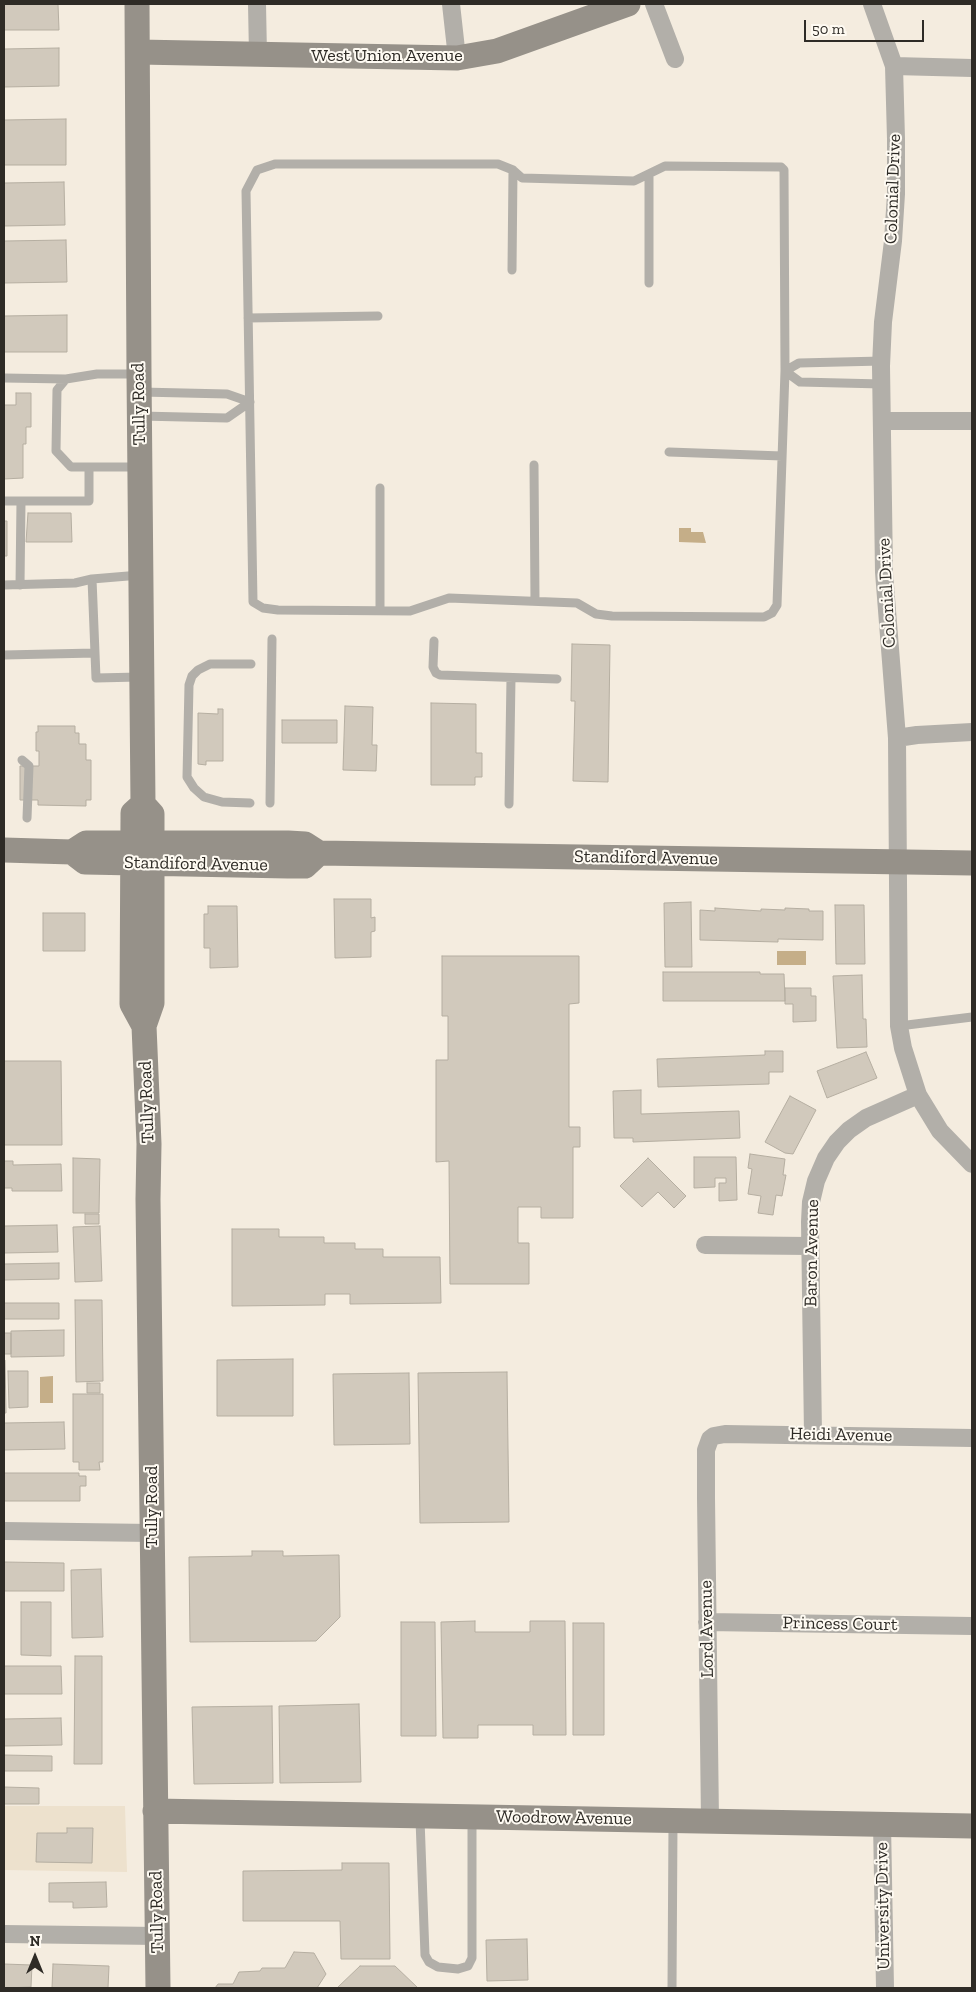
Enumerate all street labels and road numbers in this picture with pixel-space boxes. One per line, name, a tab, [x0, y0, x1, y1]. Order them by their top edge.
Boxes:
street label: West Union Avenue	[311, 45, 463, 67]
street label: Colonial Drive	[880, 134, 906, 244]
street label: Tully Road	[127, 363, 151, 445]
street label: Colonial Drive	[873, 537, 901, 649]
street label: Standiford Avenue	[574, 846, 718, 870]
street label: Standiford Avenue	[124, 852, 268, 876]
street label: Tully Road	[135, 1060, 159, 1144]
street label: Baron Avenue	[800, 1199, 824, 1307]
street label: Heidi Avenue	[789, 1423, 893, 1447]
street label: Tully Road	[141, 1466, 163, 1548]
street label: Lord Avenue	[695, 1580, 719, 1678]
street label: Princess Court	[782, 1612, 898, 1636]
street label: Woodrow Avenue	[496, 1806, 632, 1830]
street label: University Drive	[871, 1842, 895, 1970]
street label: Tully Road	[145, 1871, 169, 1953]

